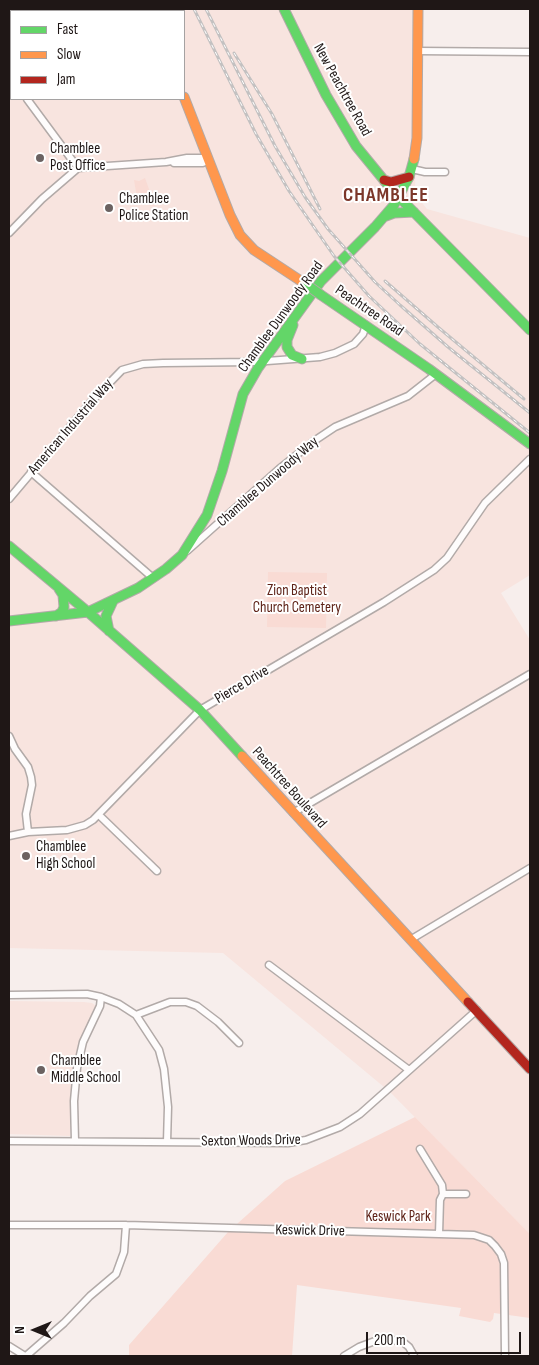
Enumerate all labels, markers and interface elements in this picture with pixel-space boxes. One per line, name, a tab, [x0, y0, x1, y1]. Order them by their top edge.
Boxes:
legend	[10, 10, 185, 100]
text: Fast	[57, 20, 78, 39]
street label: New Peachtree Road	[309, 41, 375, 139]
text: Slow	[57, 45, 81, 64]
text: Jam	[57, 70, 75, 89]
place label: Chamblee Post Office	[50, 140, 106, 175]
marker: Chamblee Post Office	[34, 152, 46, 164]
district label: CHAMBLEE	[342, 184, 430, 208]
place label: Chamblee Police Station	[119, 190, 189, 225]
marker: Chamblee Police Station	[103, 202, 115, 214]
street label: Chamblee Dunwoody Road	[235, 258, 327, 376]
street label: Peachtree Road	[331, 282, 407, 340]
street label: American Industrial Way	[25, 376, 117, 478]
street label: Chamblee Dunwoody Way	[214, 433, 322, 531]
park label: Zion Baptist Church Cemetery	[253, 582, 341, 617]
street label: Pierce Drive	[212, 662, 272, 708]
street label: Peachtree Boulevard	[248, 744, 330, 832]
place label: Chamblee High School	[36, 838, 95, 873]
marker: Chamblee High School	[20, 850, 32, 862]
place label: Chamblee Middle School	[51, 1052, 120, 1087]
marker: Chamblee Middle School	[35, 1064, 47, 1076]
street label: Sexton Woods Drive	[201, 1131, 301, 1151]
park label: Keswick Park	[365, 1208, 431, 1226]
street label: Keswick Drive	[275, 1221, 345, 1241]
north arrow	[10, 1305, 60, 1355]
scale bar	[369, 1322, 524, 1354]
text: N	[11, 1326, 28, 1334]
text: 200 m	[374, 1331, 406, 1350]

